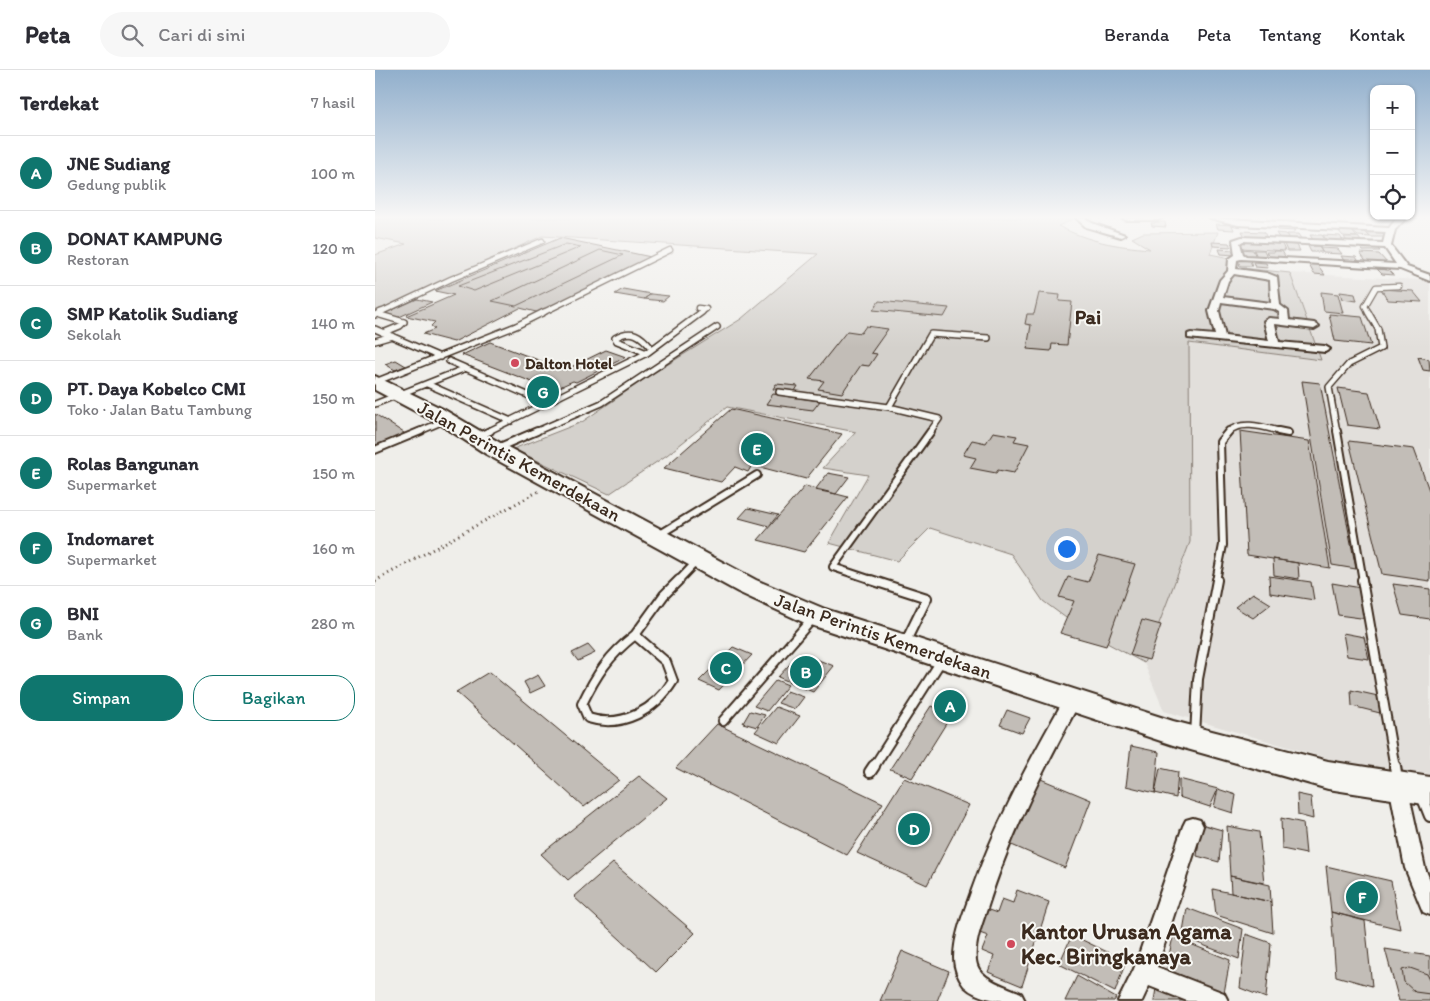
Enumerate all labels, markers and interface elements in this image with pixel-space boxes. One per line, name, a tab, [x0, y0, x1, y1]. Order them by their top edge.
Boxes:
search box	[100, 12, 450, 57]
text: Peta	[25, 20, 70, 49]
icon: search	[118, 21, 146, 49]
text: Cari di sini	[158, 23, 245, 46]
text: Beranda	[1104, 24, 1169, 46]
text: Peta	[1197, 24, 1231, 46]
text: Tentang	[1259, 24, 1321, 46]
text: Kontak	[1349, 24, 1405, 46]
map controls	[1370, 85, 1415, 220]
button: +	[1370, 85, 1415, 130]
text: Terdekat	[20, 90, 99, 115]
text: 7 hasil	[311, 93, 355, 112]
button: −	[1370, 130, 1415, 175]
text: JNE Sudiang	[67, 152, 170, 175]
text: A	[31, 164, 41, 183]
text: 100 m	[311, 164, 355, 183]
text: Gedung publik	[67, 175, 166, 194]
button: locate	[1370, 175, 1415, 220]
text: DONAT KAMPUNG	[67, 227, 223, 250]
text: B	[31, 239, 41, 258]
text: 120 m	[312, 239, 355, 258]
text: Restoran	[67, 250, 129, 269]
text: SMP Katolik Sudiang	[67, 302, 238, 325]
district label: Pai	[1075, 305, 1101, 329]
text: C	[31, 314, 41, 333]
text: 140 m	[311, 314, 355, 333]
text: Sekolah	[67, 325, 121, 344]
place label: Dalton Hotel	[525, 354, 613, 373]
marker: Dalton Hotel	[509, 357, 521, 369]
pin: G	[527, 373, 559, 411]
text: PT. Daya Kobelco CMI	[67, 377, 246, 400]
text: D	[31, 389, 41, 408]
text: 150 m	[312, 389, 355, 408]
street label: Jalan Perintis Kemerdekaan	[414, 396, 624, 526]
text: Toko · Jalan Batu Tambung	[67, 400, 252, 419]
pin: E	[741, 430, 773, 468]
text: Rolas Bangunan	[67, 452, 199, 475]
text: E	[32, 464, 40, 483]
text: 150 m	[312, 464, 355, 483]
text: Supermarket	[67, 475, 157, 494]
text: Indomaret	[67, 527, 154, 550]
your location	[1054, 536, 1080, 562]
text: F	[32, 539, 40, 558]
text: 160 m	[312, 539, 355, 558]
text: Supermarket	[67, 550, 157, 569]
street label: Jalan Perintis Kemerdekaan	[771, 588, 995, 684]
text: BNI	[67, 602, 99, 625]
text: G	[30, 614, 42, 633]
text: 280 m	[311, 614, 355, 633]
text: Bank	[67, 625, 103, 644]
pin: C	[710, 649, 742, 687]
pin: B	[790, 653, 822, 691]
button: Simpan	[20, 675, 183, 721]
button: Bagikan	[193, 675, 355, 721]
pin: A	[934, 687, 966, 725]
pin: D	[898, 810, 930, 848]
pin: F	[1346, 878, 1378, 916]
place label: Kantor Urusan Agama Kec. Biringkanaya	[1021, 918, 1232, 970]
marker: Kantor Urusan Agama Kec. Biringkanaya	[1005, 938, 1017, 950]

